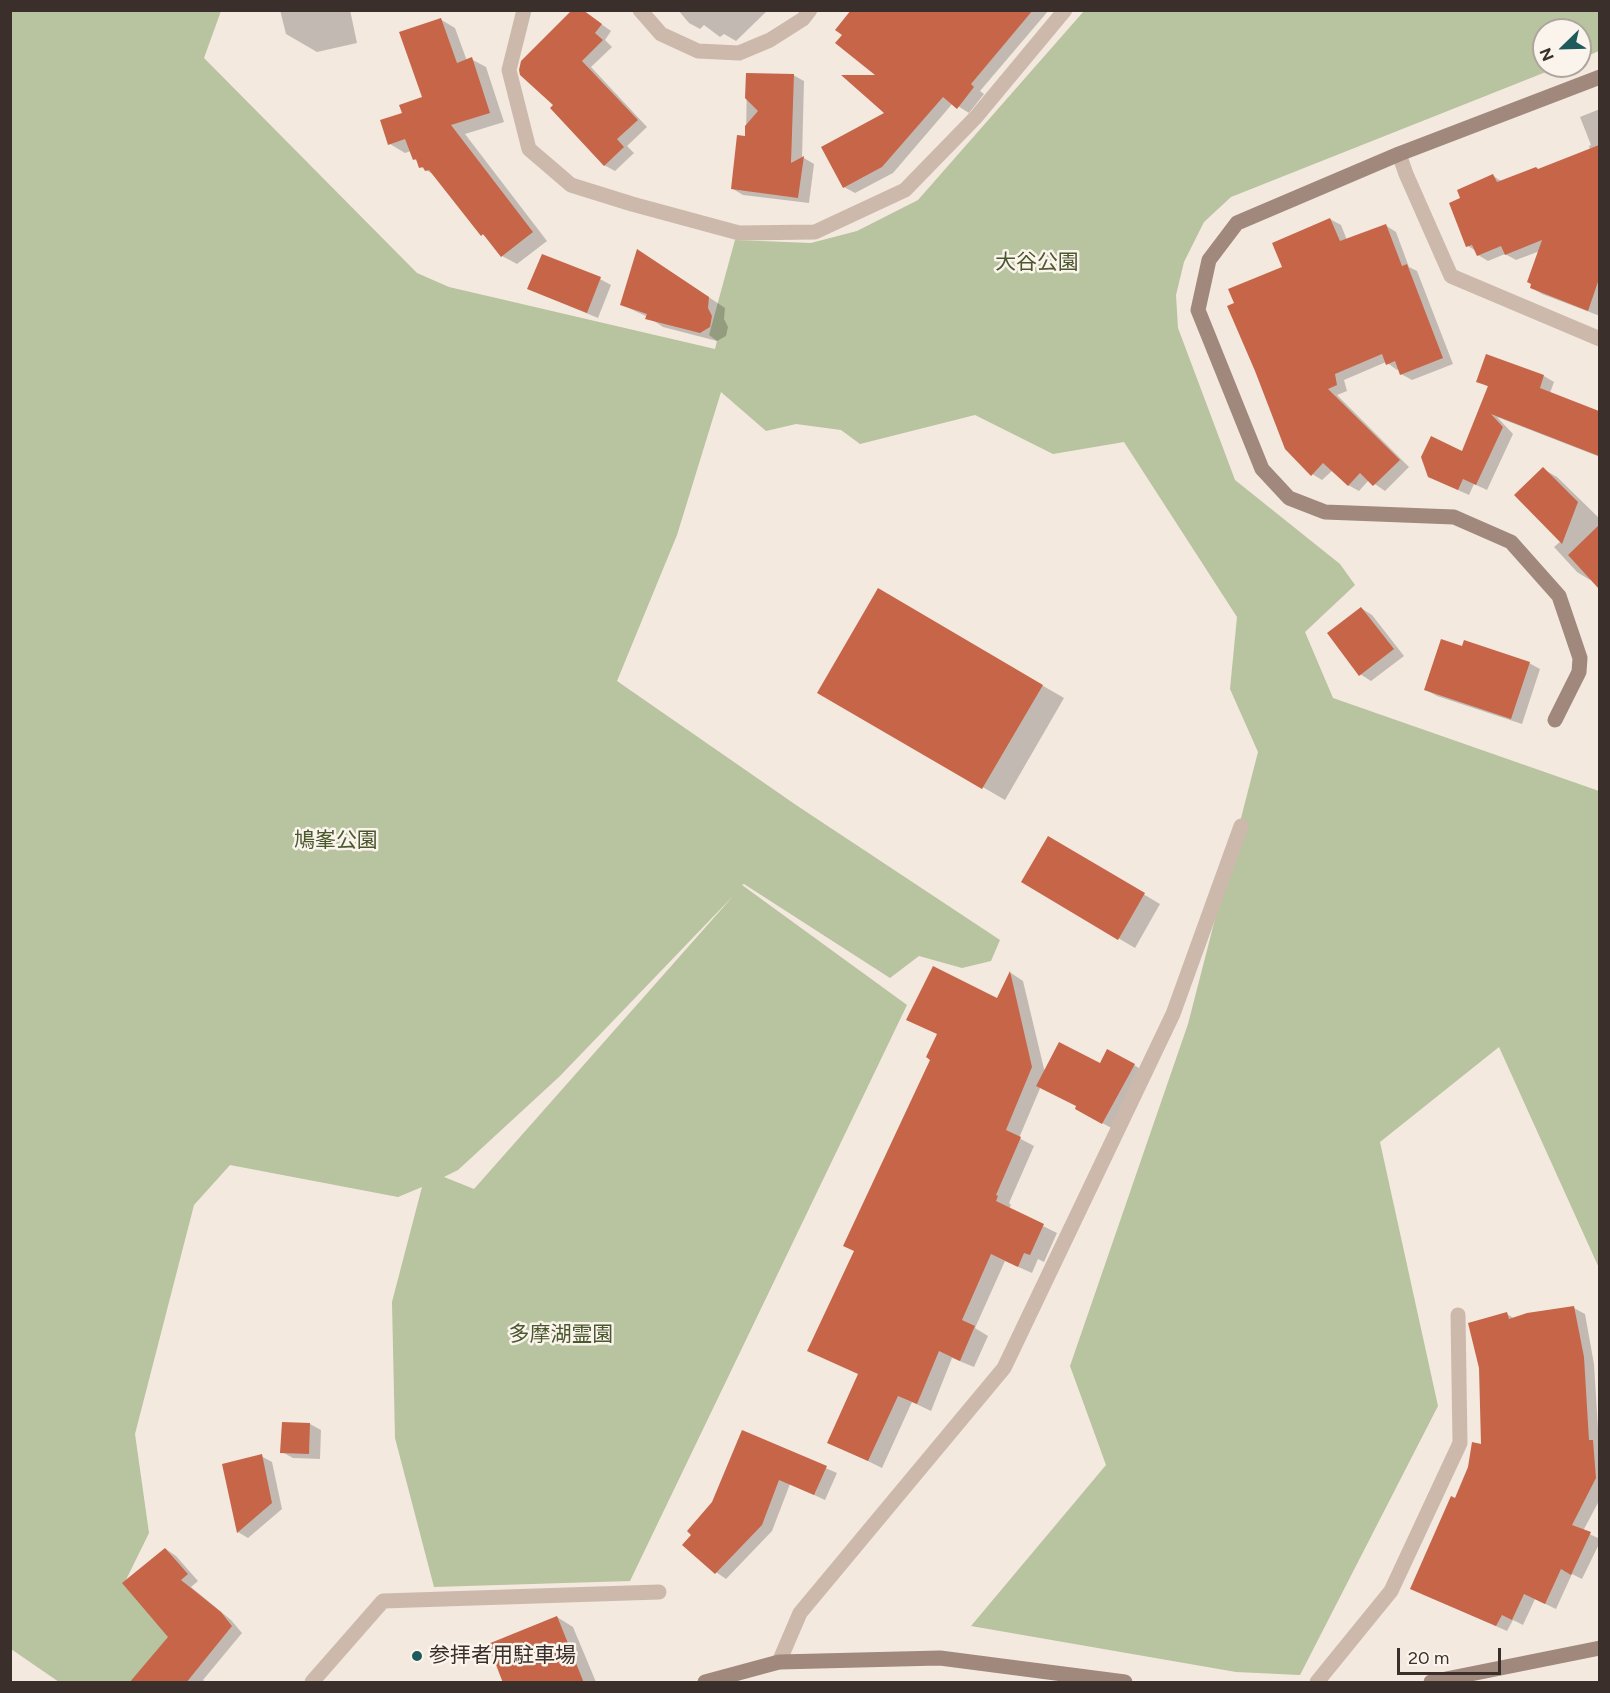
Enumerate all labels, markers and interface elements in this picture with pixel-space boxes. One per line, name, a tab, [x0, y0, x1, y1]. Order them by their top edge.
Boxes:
north arrow	[1532, 18, 1592, 78]
text: N	[1536, 45, 1558, 64]
park label: 大谷公園	[995, 250, 1079, 276]
park label: 鳩峯公園	[294, 828, 378, 854]
park label: 多摩湖霊園	[509, 1322, 613, 1348]
scale bar	[1400, 1636, 1504, 1674]
place label: 参拝者用駐車場	[429, 1643, 576, 1669]
text: 20 m	[1408, 1647, 1449, 1669]
marker: 参拝者用駐車場	[410, 1649, 424, 1663]

